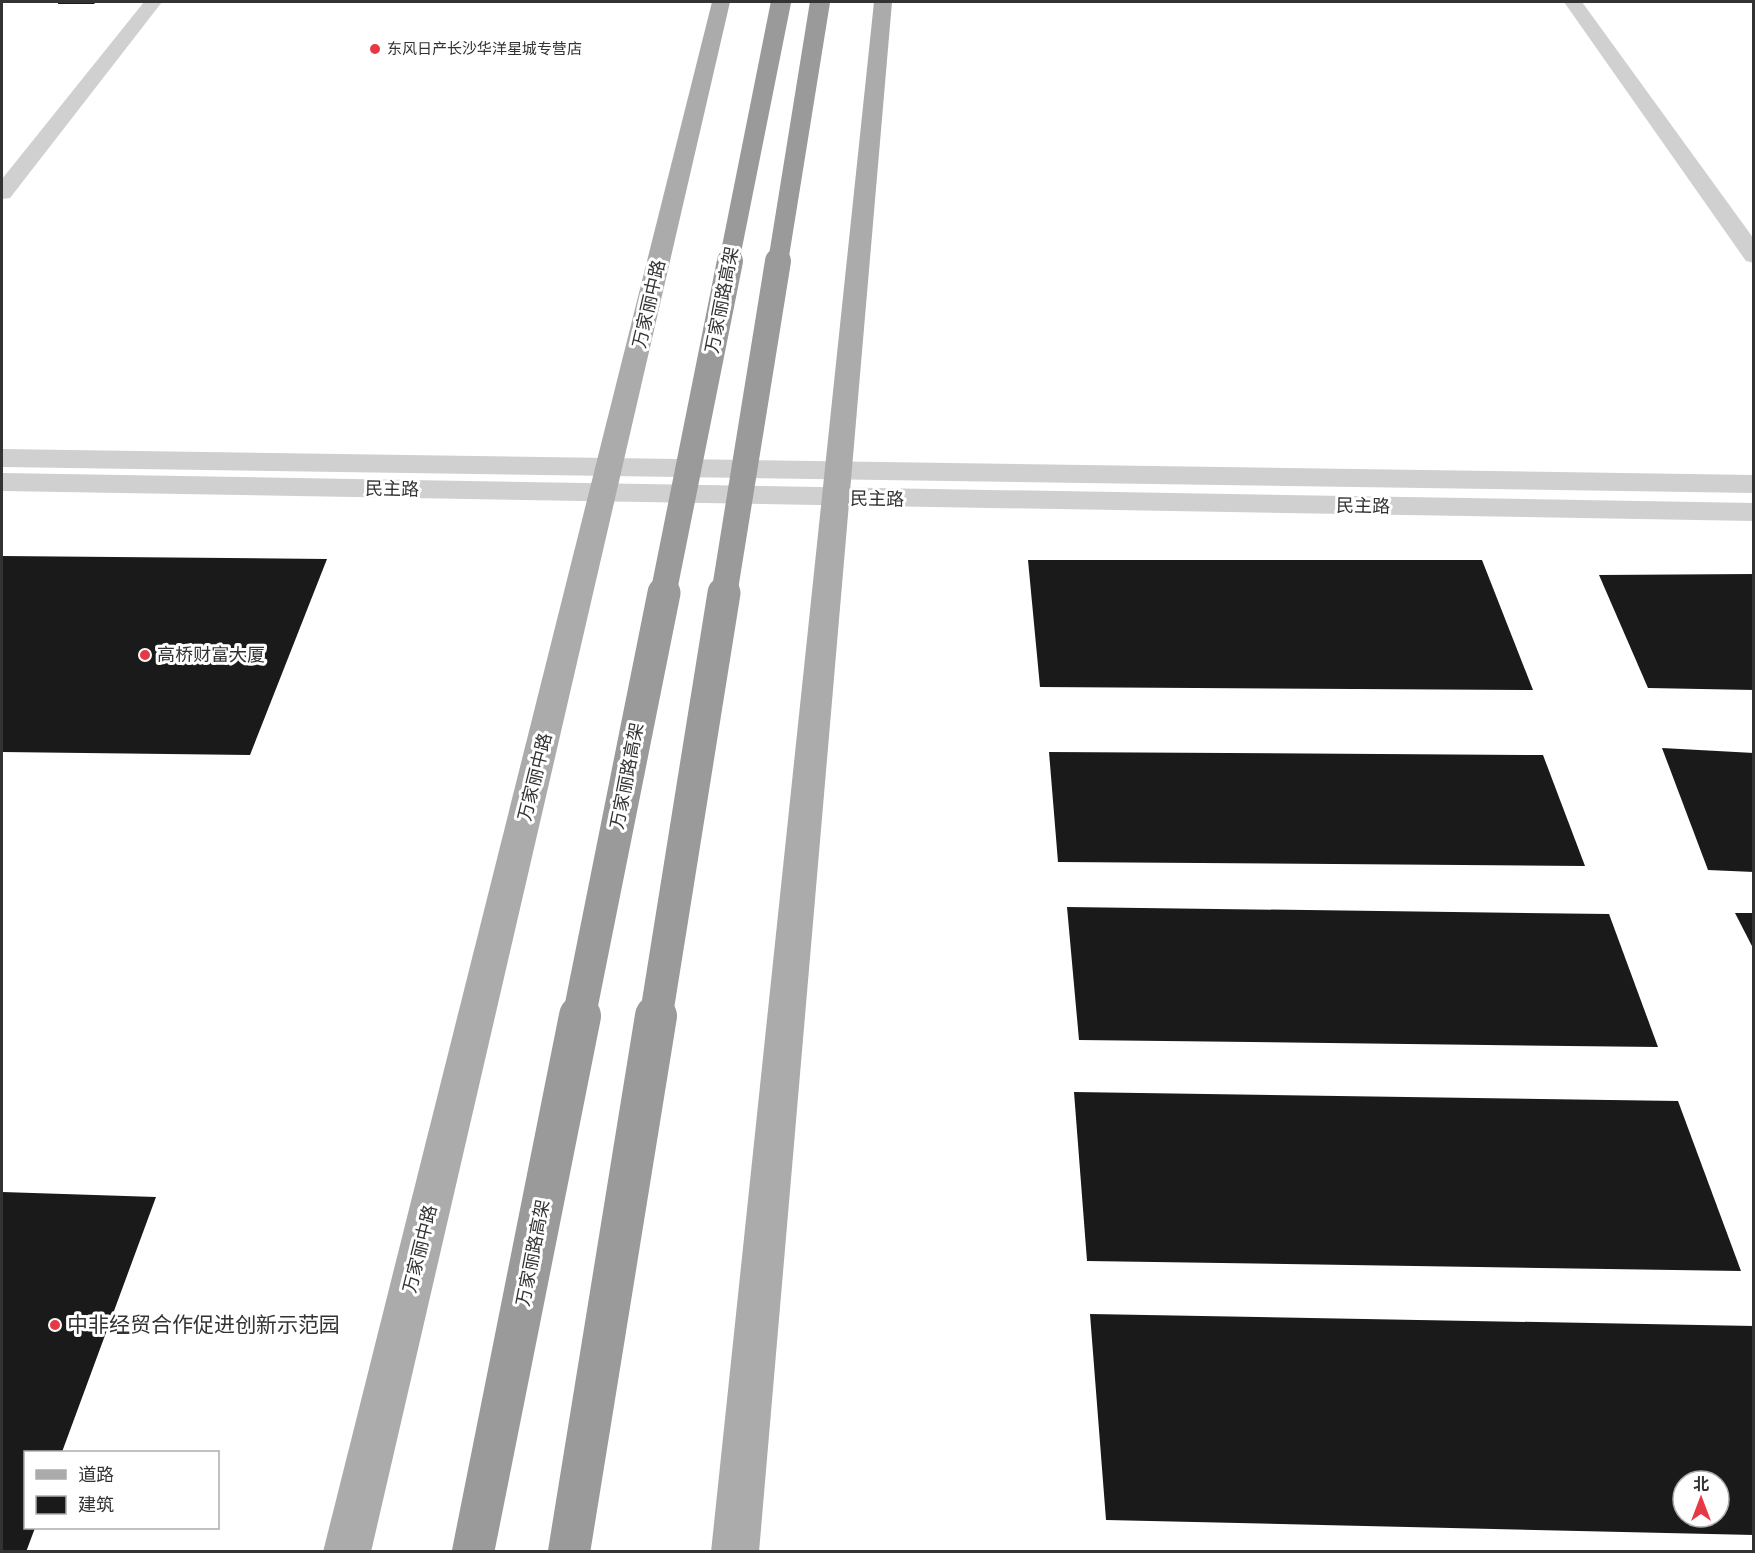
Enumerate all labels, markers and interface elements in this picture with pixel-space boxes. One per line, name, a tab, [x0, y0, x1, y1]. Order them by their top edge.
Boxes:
place label: 东风日产长沙华洋星城专营店	[387, 39, 582, 59]
marker: 东风日产长沙华洋星城专营店	[368, 42, 382, 56]
street label: 万家丽路高架	[700, 245, 744, 355]
street label: 万家丽中路	[627, 257, 671, 351]
street label: 民主路	[365, 477, 419, 501]
street label: 民主路	[850, 487, 904, 511]
street label: 民主路	[1336, 494, 1390, 518]
place label: 高桥财富大厦	[157, 643, 265, 667]
marker: 高桥财富大厦	[138, 648, 152, 662]
street label: 万家丽路高架	[605, 721, 649, 831]
street label: 万家丽中路	[512, 730, 558, 824]
street label: 万家丽路高架	[511, 1198, 555, 1308]
street label: 万家丽中路	[397, 1202, 443, 1296]
place label: 中非经贸合作促进创新示范园	[67, 1311, 340, 1339]
marker: 中非经贸合作促进创新示范园	[48, 1318, 62, 1332]
legend	[24, 1451, 219, 1529]
text: 道路	[78, 1463, 114, 1487]
north arrow	[1671, 1469, 1731, 1529]
text: 北	[1693, 1474, 1709, 1496]
text: 建筑	[78, 1493, 114, 1517]

